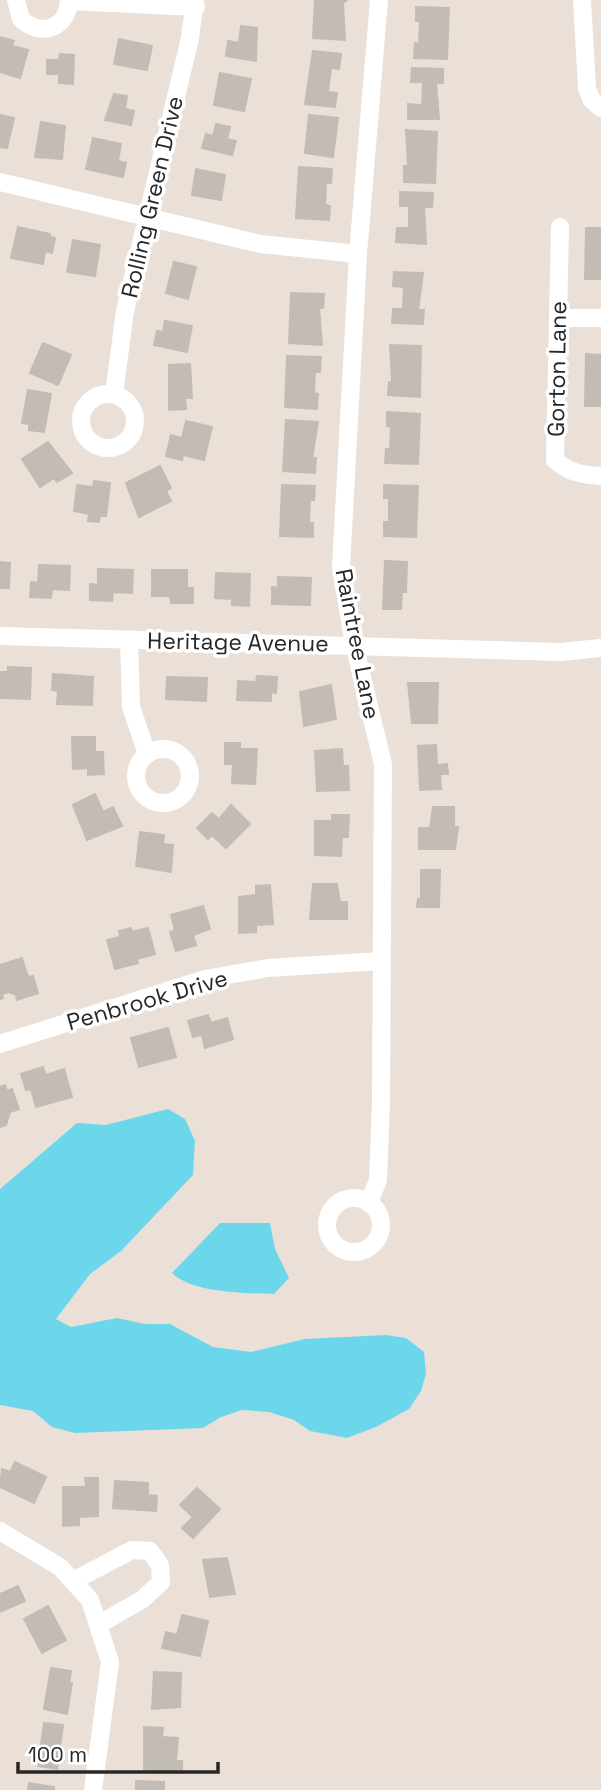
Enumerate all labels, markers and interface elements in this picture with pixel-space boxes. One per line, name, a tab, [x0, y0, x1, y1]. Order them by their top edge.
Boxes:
street label: Rolling Green Drive	[114, 93, 190, 301]
street label: Gorton Lane	[541, 301, 573, 437]
street label: Raintree Lane	[329, 566, 387, 722]
street label: Heritage Avenue	[147, 625, 329, 659]
street label: Penbrook Drive	[63, 963, 231, 1037]
scale bar	[18, 1730, 217, 1774]
text: 100 m	[28, 1741, 87, 1768]

